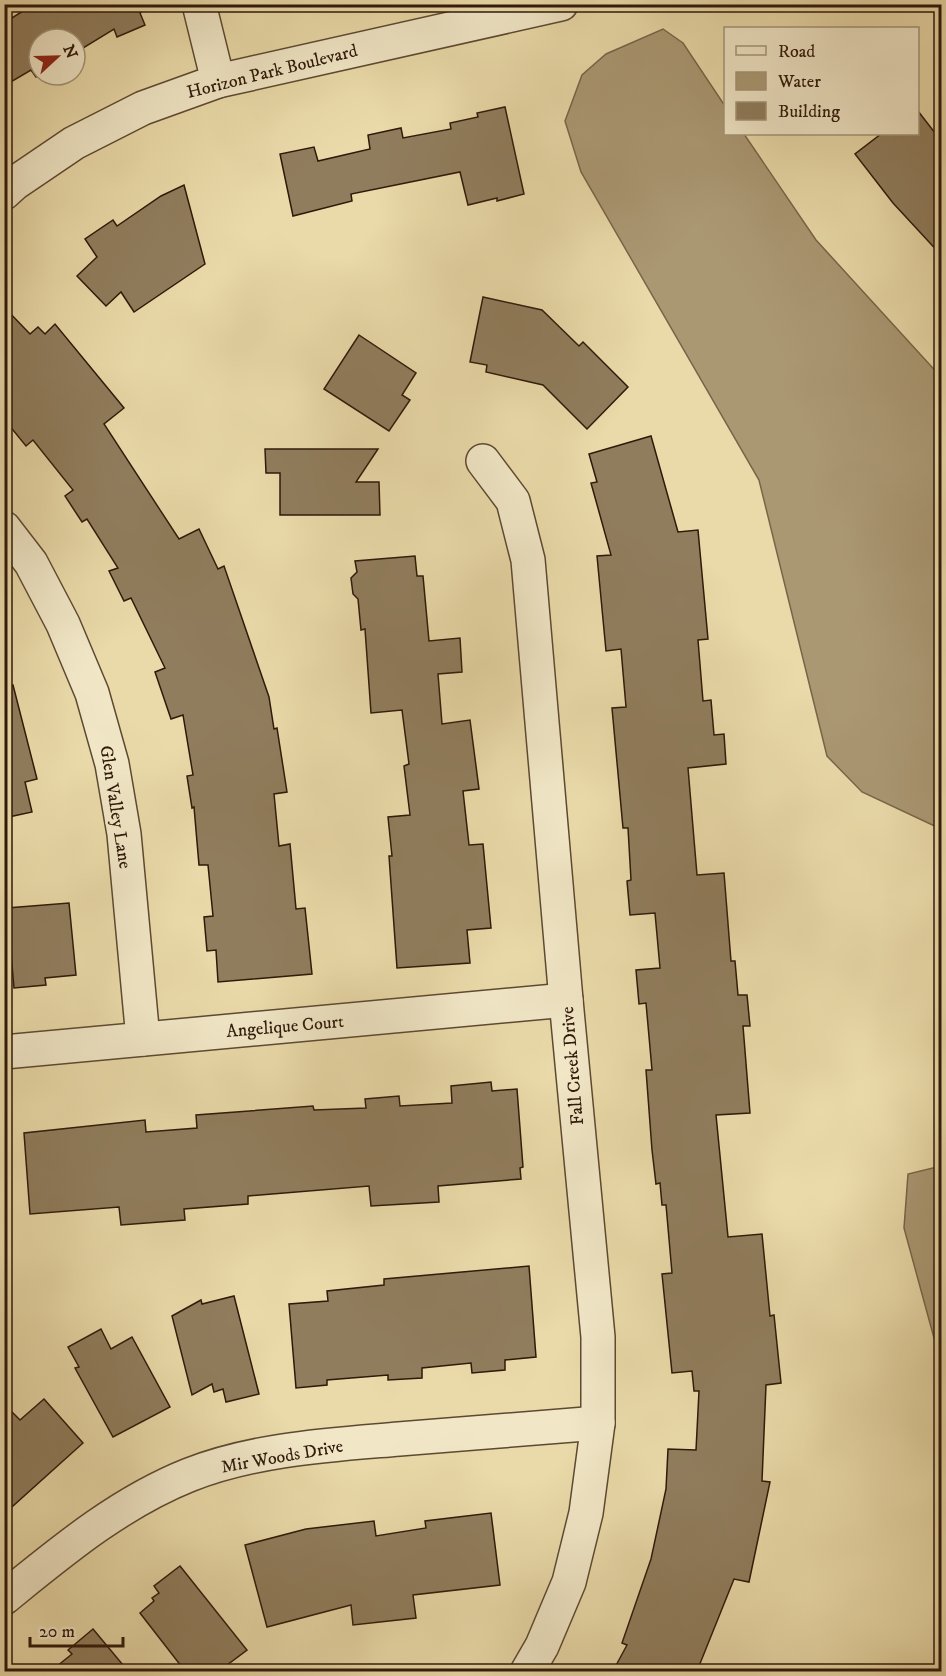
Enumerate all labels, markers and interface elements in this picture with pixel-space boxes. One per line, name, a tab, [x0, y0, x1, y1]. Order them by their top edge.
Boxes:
north arrow	[27, 27, 87, 87]
legend	[724, 27, 919, 135]
street label: Horizon Park Boulevard	[185, 40, 360, 104]
text: Road	[778, 41, 815, 63]
text: N	[58, 42, 82, 62]
text: Water	[777, 71, 821, 93]
text: Building	[778, 101, 840, 123]
street label: Glen Valley Lane	[94, 744, 136, 870]
street label: Fall Creek Drive	[557, 1006, 589, 1126]
street label: Angelique Court	[225, 1011, 345, 1043]
street label: Mir Woods Drive	[219, 1435, 345, 1479]
scale bar	[30, 1610, 123, 1648]
text: 20 m	[39, 1621, 75, 1643]

